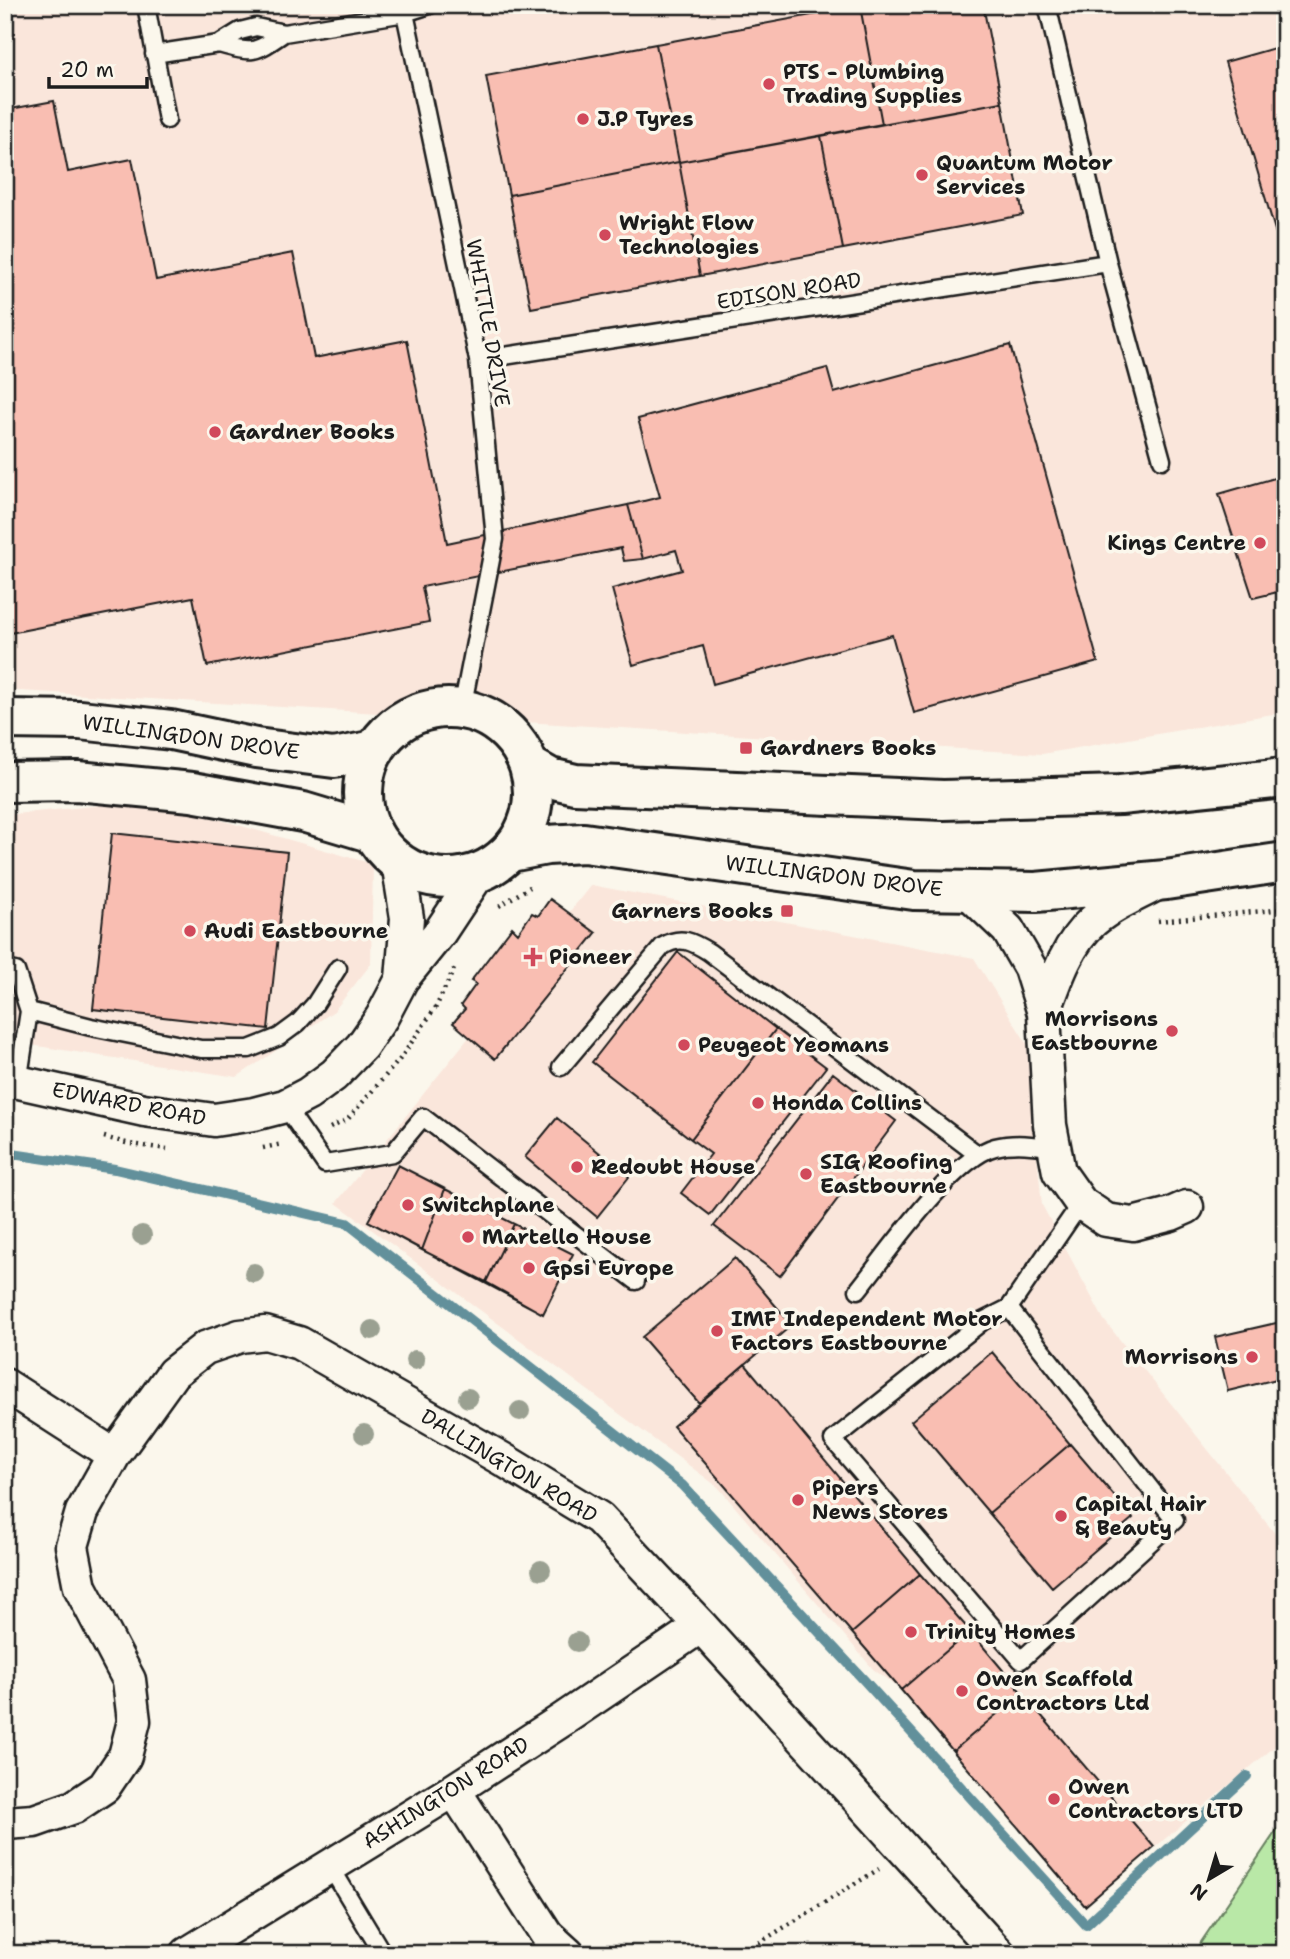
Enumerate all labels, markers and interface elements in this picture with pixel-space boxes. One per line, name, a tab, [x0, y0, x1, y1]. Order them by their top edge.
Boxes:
scale bar	[49, 46, 147, 90]
text: 20 m	[60, 56, 114, 84]
place label: PTS - Plumbing Trading Supplies	[783, 58, 962, 110]
marker: PTS - Plumbing Trading Supplies	[761, 76, 777, 92]
place label: J.P Tyres	[597, 105, 694, 133]
marker: J.P Tyres	[575, 111, 591, 127]
place label: Quantum Motor Services	[936, 149, 1113, 201]
marker: Quantum Motor Services	[914, 167, 930, 183]
place label: Wright Flow Technologies	[619, 209, 759, 261]
marker: Wright Flow Technologies	[597, 227, 613, 243]
street label: WHITTLE DRIVE	[459, 237, 517, 409]
street label: EDISON ROAD	[715, 266, 863, 316]
place label: Gardner Books	[229, 418, 395, 446]
marker: Gardner Books	[207, 424, 223, 440]
place label: Kings Centre	[1107, 529, 1246, 557]
marker: Kings Centre	[1252, 535, 1268, 551]
street label: WILLINGDON DROVE	[81, 708, 301, 766]
place label: Gardners Books	[760, 734, 936, 762]
marker: Gardners Books	[738, 740, 754, 756]
street label: WILLINGDON DROVE	[724, 849, 944, 903]
place label: Garners Books	[611, 897, 773, 925]
marker: Garners Books	[779, 903, 795, 919]
place label: Audi Eastbourne	[204, 917, 388, 945]
marker: Audi Eastbourne	[182, 923, 198, 939]
place label: Pioneer	[549, 943, 632, 971]
marker: Pioneer	[523, 947, 543, 967]
place label: Morrisons Eastbourne	[1031, 1005, 1158, 1057]
marker: Morrisons Eastbourne	[1164, 1023, 1180, 1039]
place label: Peugeot Yeomans	[698, 1031, 889, 1059]
marker: Peugeot Yeomans	[676, 1037, 692, 1053]
street label: EDWARD ROAD	[50, 1075, 208, 1133]
place label: Honda Collins	[772, 1089, 922, 1117]
marker: Honda Collins	[750, 1095, 766, 1111]
place label: SIG Roofing Eastbourne	[820, 1148, 952, 1200]
place label: Redoubt House	[591, 1153, 756, 1181]
marker: Redoubt House	[569, 1159, 585, 1175]
marker: SIG Roofing Eastbourne	[798, 1166, 814, 1182]
place label: Switchplane	[422, 1191, 555, 1219]
marker: Switchplane	[400, 1197, 416, 1213]
place label: Martello House	[482, 1223, 652, 1251]
marker: Martello House	[460, 1229, 476, 1245]
place label: Gpsi Europe	[543, 1254, 674, 1282]
marker: Gpsi Europe	[521, 1260, 537, 1276]
place label: IMF Independent Motor Factors Eastbourne	[731, 1305, 1003, 1357]
marker: IMF Independent Motor Factors Eastbourne	[709, 1323, 725, 1339]
place label: Morrisons	[1125, 1343, 1238, 1371]
marker: Morrisons	[1244, 1349, 1260, 1365]
street label: DALLINGTON ROAD	[416, 1402, 602, 1530]
place label: Pipers News Stores	[812, 1474, 948, 1526]
place label: Capital Hair & Beauty	[1075, 1490, 1207, 1542]
marker: Pipers News Stores	[790, 1492, 806, 1508]
marker: Capital Hair & Beauty	[1053, 1508, 1069, 1524]
place label: Trinity Homes	[925, 1618, 1076, 1646]
marker: Trinity Homes	[903, 1624, 919, 1640]
place label: Owen Scaffold Contractors Ltd	[976, 1665, 1150, 1717]
marker: Owen Scaffold Contractors Ltd	[954, 1683, 970, 1699]
street label: ASHINGTON ROAD	[357, 1730, 535, 1856]
place label: Owen Contractors LTD	[1068, 1773, 1243, 1825]
marker: Owen Contractors LTD	[1046, 1791, 1062, 1807]
north arrow	[1174, 1843, 1244, 1913]
text: N	[1185, 1878, 1212, 1906]

